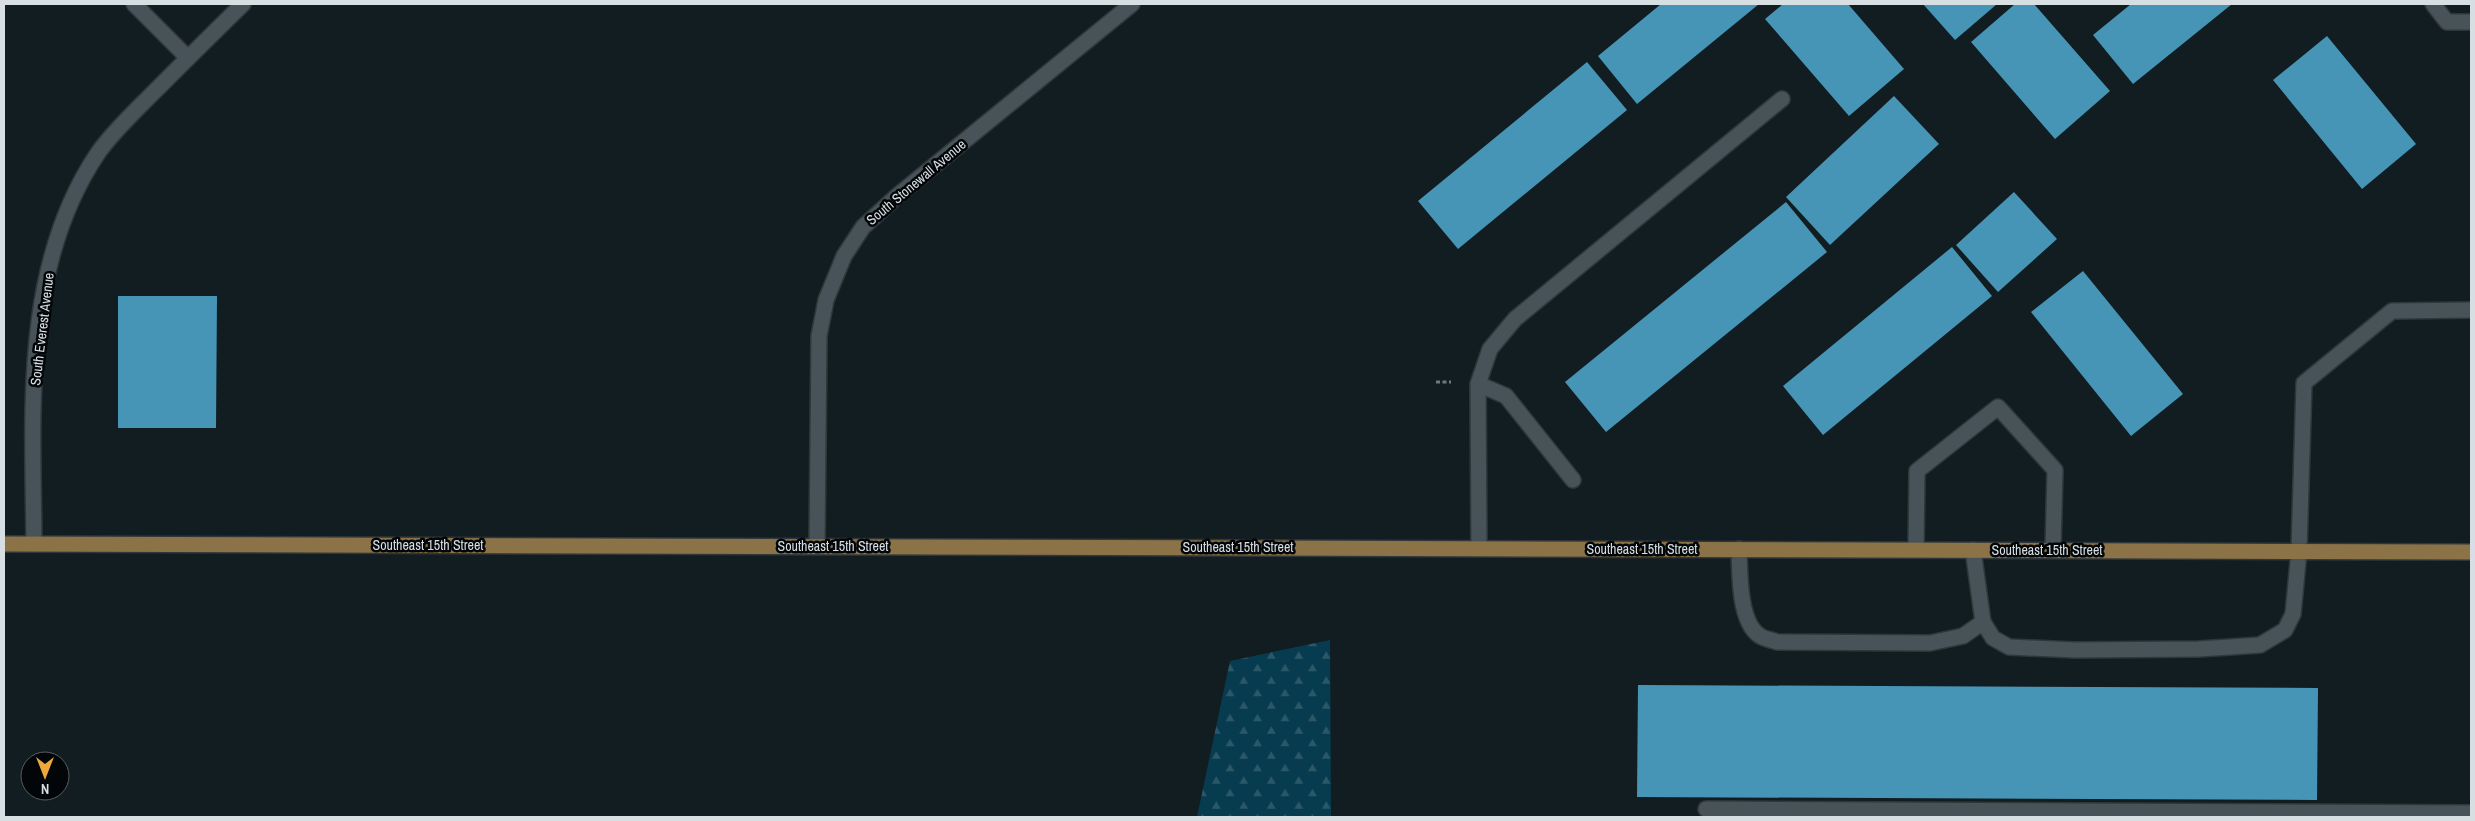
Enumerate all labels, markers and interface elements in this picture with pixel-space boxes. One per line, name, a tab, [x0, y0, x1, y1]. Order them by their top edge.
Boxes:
street label: South Stonewall Avenue	[863, 135, 969, 229]
street label: South Everest Avenue	[26, 272, 58, 386]
street label: Southeast 15th Street	[372, 536, 484, 554]
street label: Southeast 15th Street	[777, 537, 889, 555]
street label: Southeast 15th Street	[1182, 538, 1294, 556]
street label: Southeast 15th Street	[1586, 540, 1698, 558]
street label: Southeast 15th Street	[1991, 541, 2103, 559]
north arrow	[20, 751, 70, 801]
text: N	[41, 780, 49, 798]

